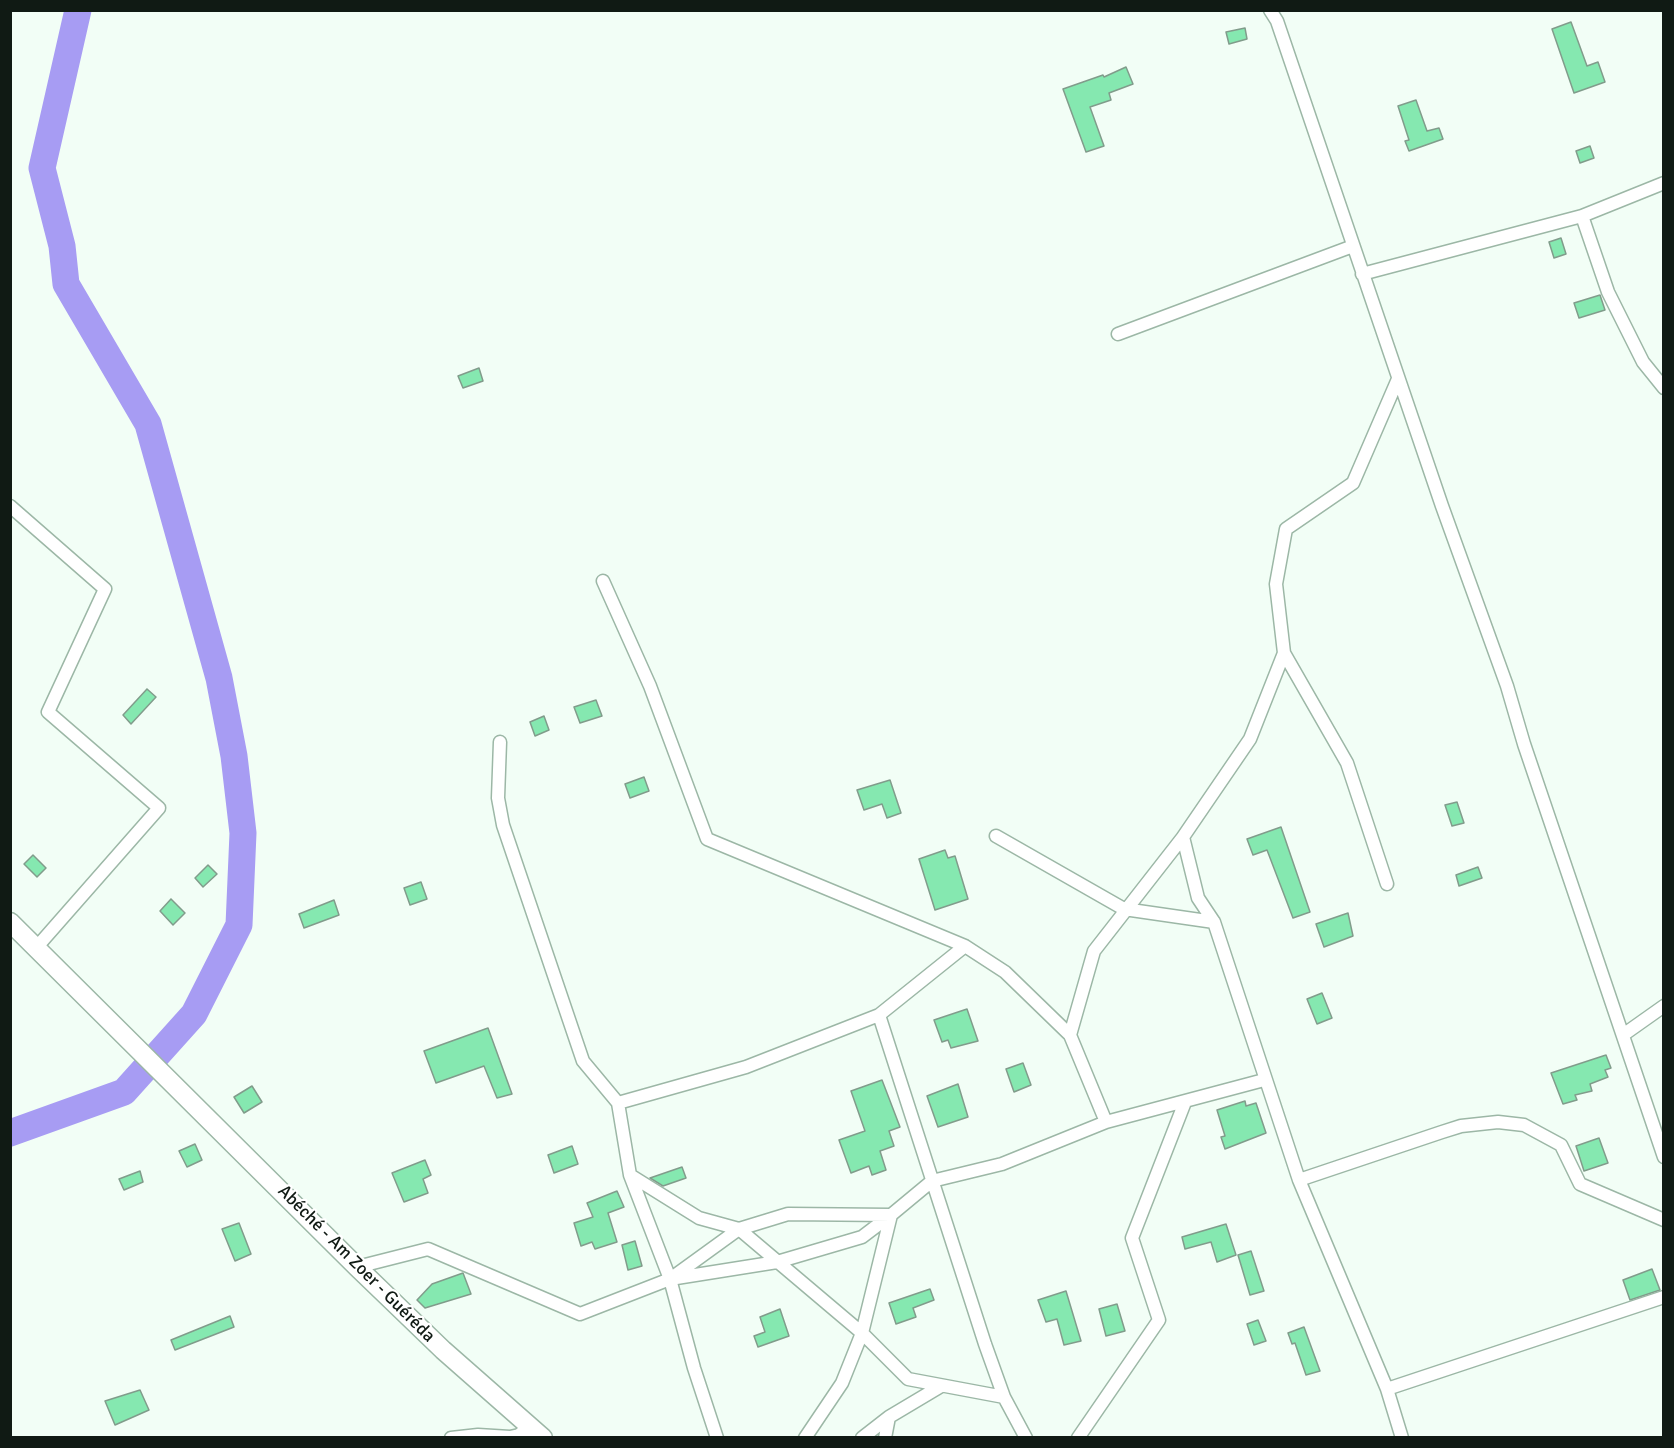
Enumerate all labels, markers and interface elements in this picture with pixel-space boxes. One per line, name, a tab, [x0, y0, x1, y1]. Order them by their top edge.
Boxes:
street label: Abéché - Am Zoer - Guéréda	[273, 1181, 439, 1347]

